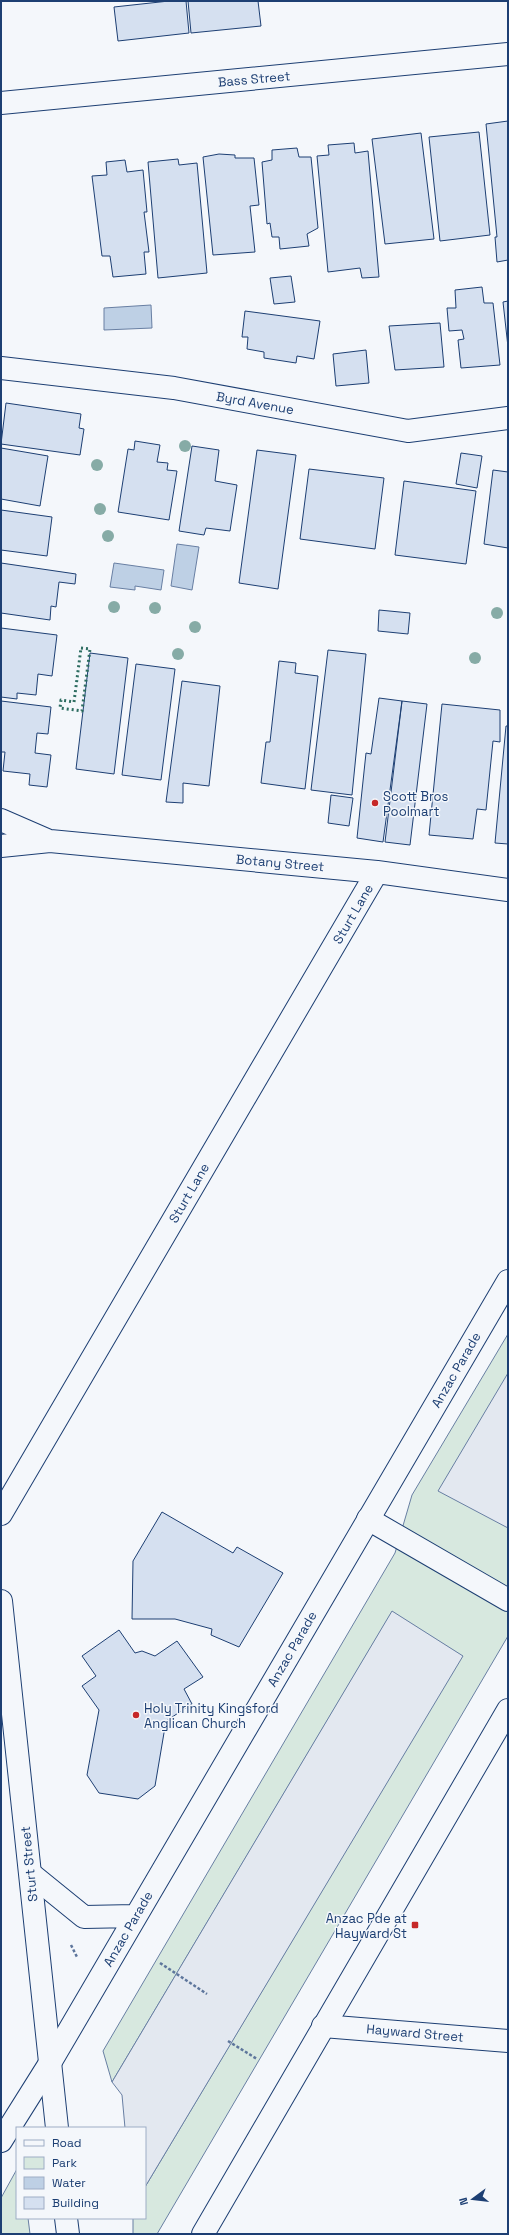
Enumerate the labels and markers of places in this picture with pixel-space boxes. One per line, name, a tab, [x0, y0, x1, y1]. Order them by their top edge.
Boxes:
place label: Scott Bros Poolmart	[383, 788, 449, 820]
marker: Scott Bros Poolmart	[370, 798, 380, 808]
place label: Holy Trinity Kingsford Anglican Church	[144, 1700, 279, 1732]
marker: Holy Trinity Kingsford Anglican Church	[131, 1710, 141, 1720]
place label: Anzac Pde at Hayward St	[326, 1910, 407, 1942]
marker: Anzac Pde at Hayward St	[410, 1920, 420, 1930]

